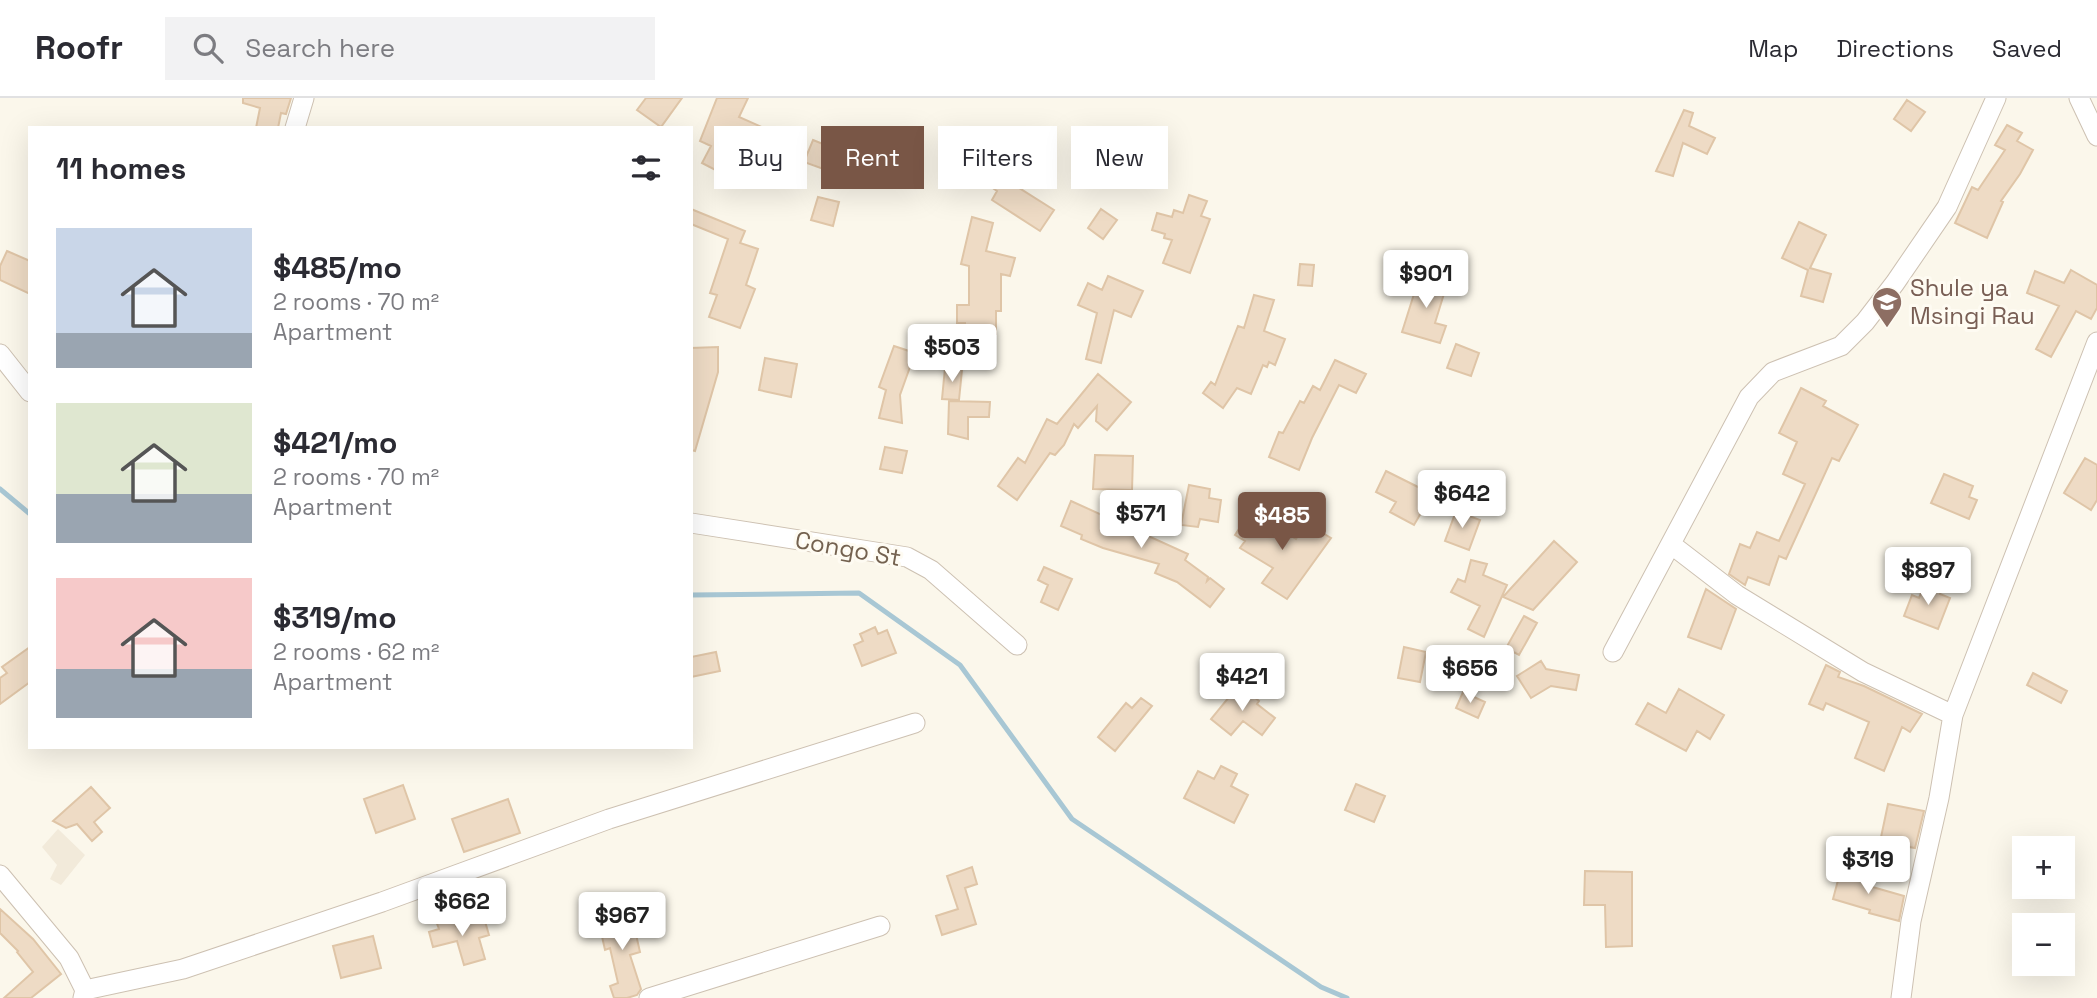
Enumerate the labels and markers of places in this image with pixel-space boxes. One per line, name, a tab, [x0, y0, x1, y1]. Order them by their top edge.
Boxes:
pin: $901	[1385, 250, 1467, 310]
place label: Shule ya Msingi Rau	[1910, 272, 2035, 331]
school or university icon: Shule ya Msingi Rau	[1870, 285, 1904, 329]
pin: $503	[911, 324, 993, 384]
pin: $642	[1421, 470, 1503, 530]
pin: $571	[1100, 490, 1182, 550]
pin: $485	[1241, 492, 1323, 552]
pin: $897	[1887, 547, 1969, 607]
pin: $656	[1429, 646, 1511, 705]
pin: $421	[1201, 654, 1283, 713]
pin: $319	[1827, 836, 1909, 896]
pin: $662	[421, 878, 503, 938]
pin: $967	[581, 892, 663, 952]

